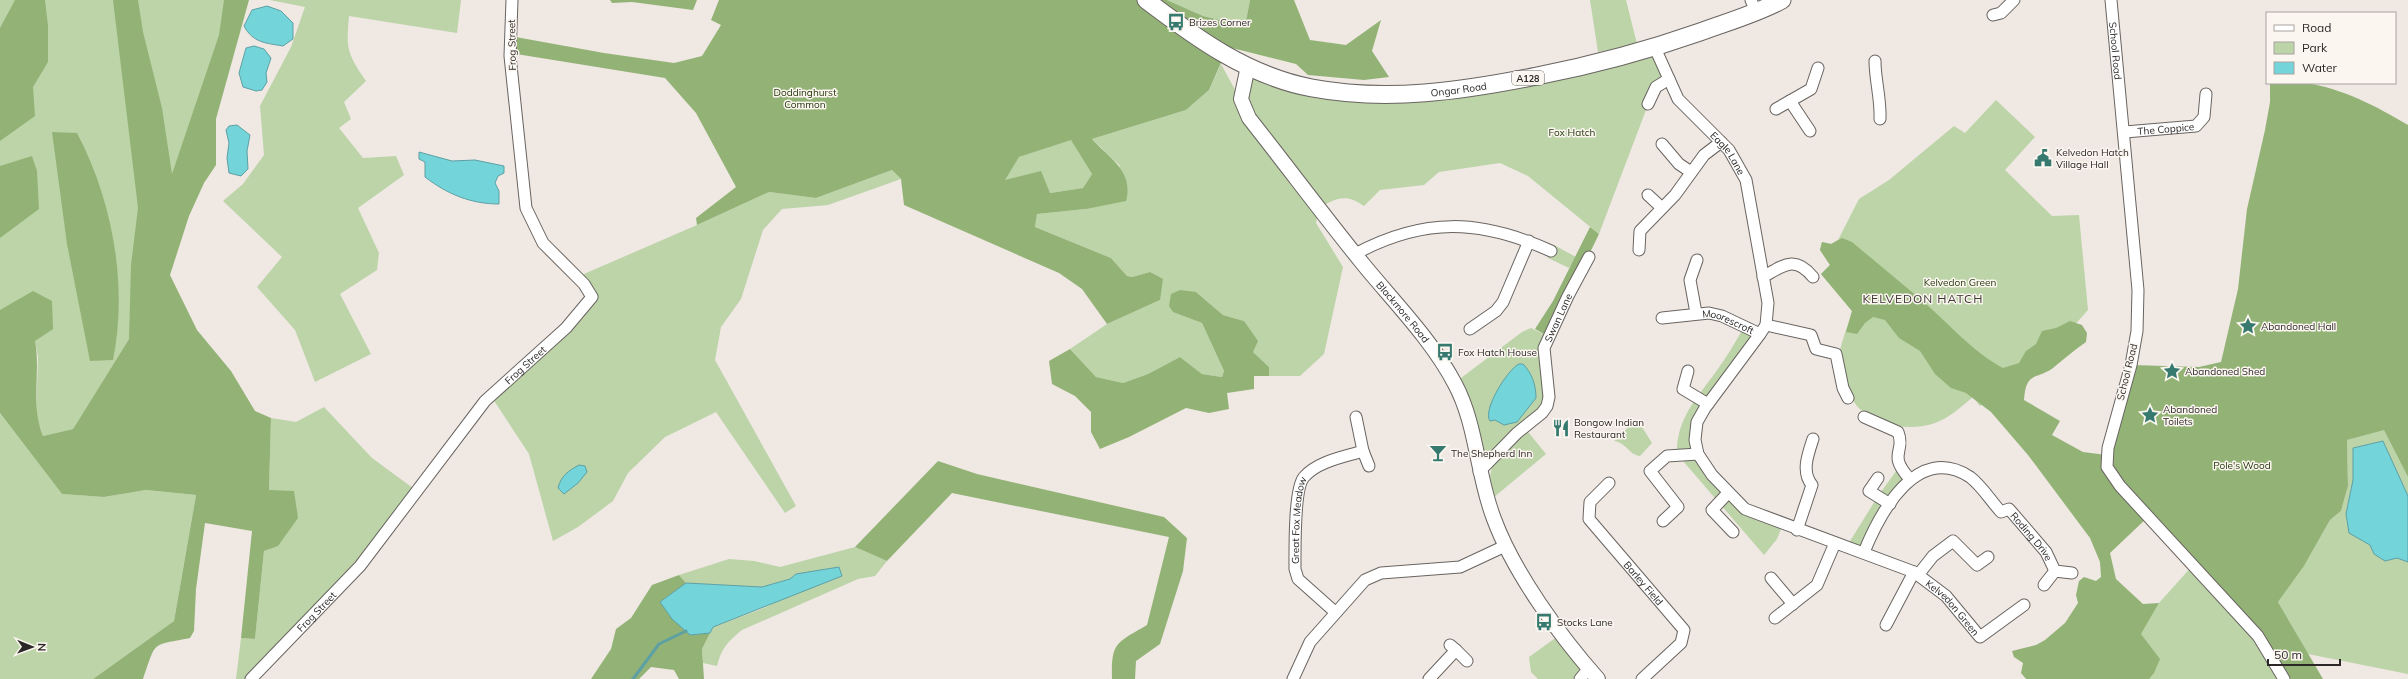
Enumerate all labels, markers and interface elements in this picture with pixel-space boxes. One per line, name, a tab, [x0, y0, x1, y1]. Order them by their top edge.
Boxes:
bus stop icon: Brizes Corner	[1166, 12, 1186, 32]
legend	[2266, 12, 2396, 84]
place label: Brizes Corner	[1189, 16, 1251, 29]
street label: Frog Street	[505, 19, 519, 71]
text: Road	[2302, 20, 2331, 35]
street label: School Road	[2107, 21, 2125, 80]
text: Park	[2302, 40, 2328, 55]
text: Water	[2302, 60, 2338, 75]
road number: A128	[1512, 71, 1544, 85]
street label: Ongar Road	[1430, 79, 1488, 99]
park label: Doddinghurst Common	[773, 86, 837, 111]
street label: The Coppice	[2137, 120, 2195, 137]
park label: Fox Hatch	[1549, 126, 1596, 139]
street label: Eagle Lane	[1708, 129, 1748, 177]
place label: Kelvedon Hatch Village Hall	[2056, 146, 2129, 171]
public building icon: Kelvedon Hatch Village Hall	[2033, 148, 2053, 168]
park label: Kelvedon Green	[1924, 276, 1996, 289]
street label: Blackmore Road	[1374, 278, 1433, 345]
street label: Swan Lane	[1541, 291, 1575, 344]
district label: KELVEDON HATCH	[1862, 291, 1984, 306]
street label: Moorescroft	[1702, 306, 1757, 337]
place icon: Abandoned Hall	[2238, 316, 2258, 336]
place label: Abandoned Hall	[2261, 320, 2336, 333]
bus stop icon: Fox Hatch House	[1435, 342, 1455, 362]
street label: School Road	[2114, 342, 2140, 402]
street label: Frog Street	[502, 343, 549, 387]
place label: Fox Hatch House	[1458, 346, 1537, 359]
place icon: Abandoned Shed	[2162, 361, 2182, 381]
place label: Abandoned Shed	[2185, 365, 2265, 378]
place label: Abandoned Toilets	[2163, 403, 2217, 428]
place icon: Abandoned Toilets	[2140, 405, 2160, 425]
place label: Bongow Indian Restaurant	[1574, 416, 1644, 441]
restaurant icon: Bongow Indian Restaurant	[1551, 418, 1571, 438]
bar icon: The Shepherd Inn	[1428, 443, 1448, 463]
place label: The Shepherd Inn	[1451, 447, 1532, 460]
park label: Pole's Wood	[2213, 459, 2271, 472]
street label: Great Fox Meadow	[1288, 474, 1309, 564]
street label: Roding Drive	[2008, 509, 2056, 563]
street label: Barley Field	[1621, 558, 1666, 608]
street label: Kelvedon Green	[1923, 577, 1982, 638]
street label: Frog Street	[294, 588, 339, 634]
bus stop icon: Stocks Lane	[1534, 612, 1554, 632]
place label: Stocks Lane	[1557, 616, 1613, 629]
north arrow	[12, 627, 52, 667]
scale bar	[2268, 641, 2340, 667]
text: N	[35, 643, 49, 651]
text: 50 m	[2274, 647, 2302, 662]

